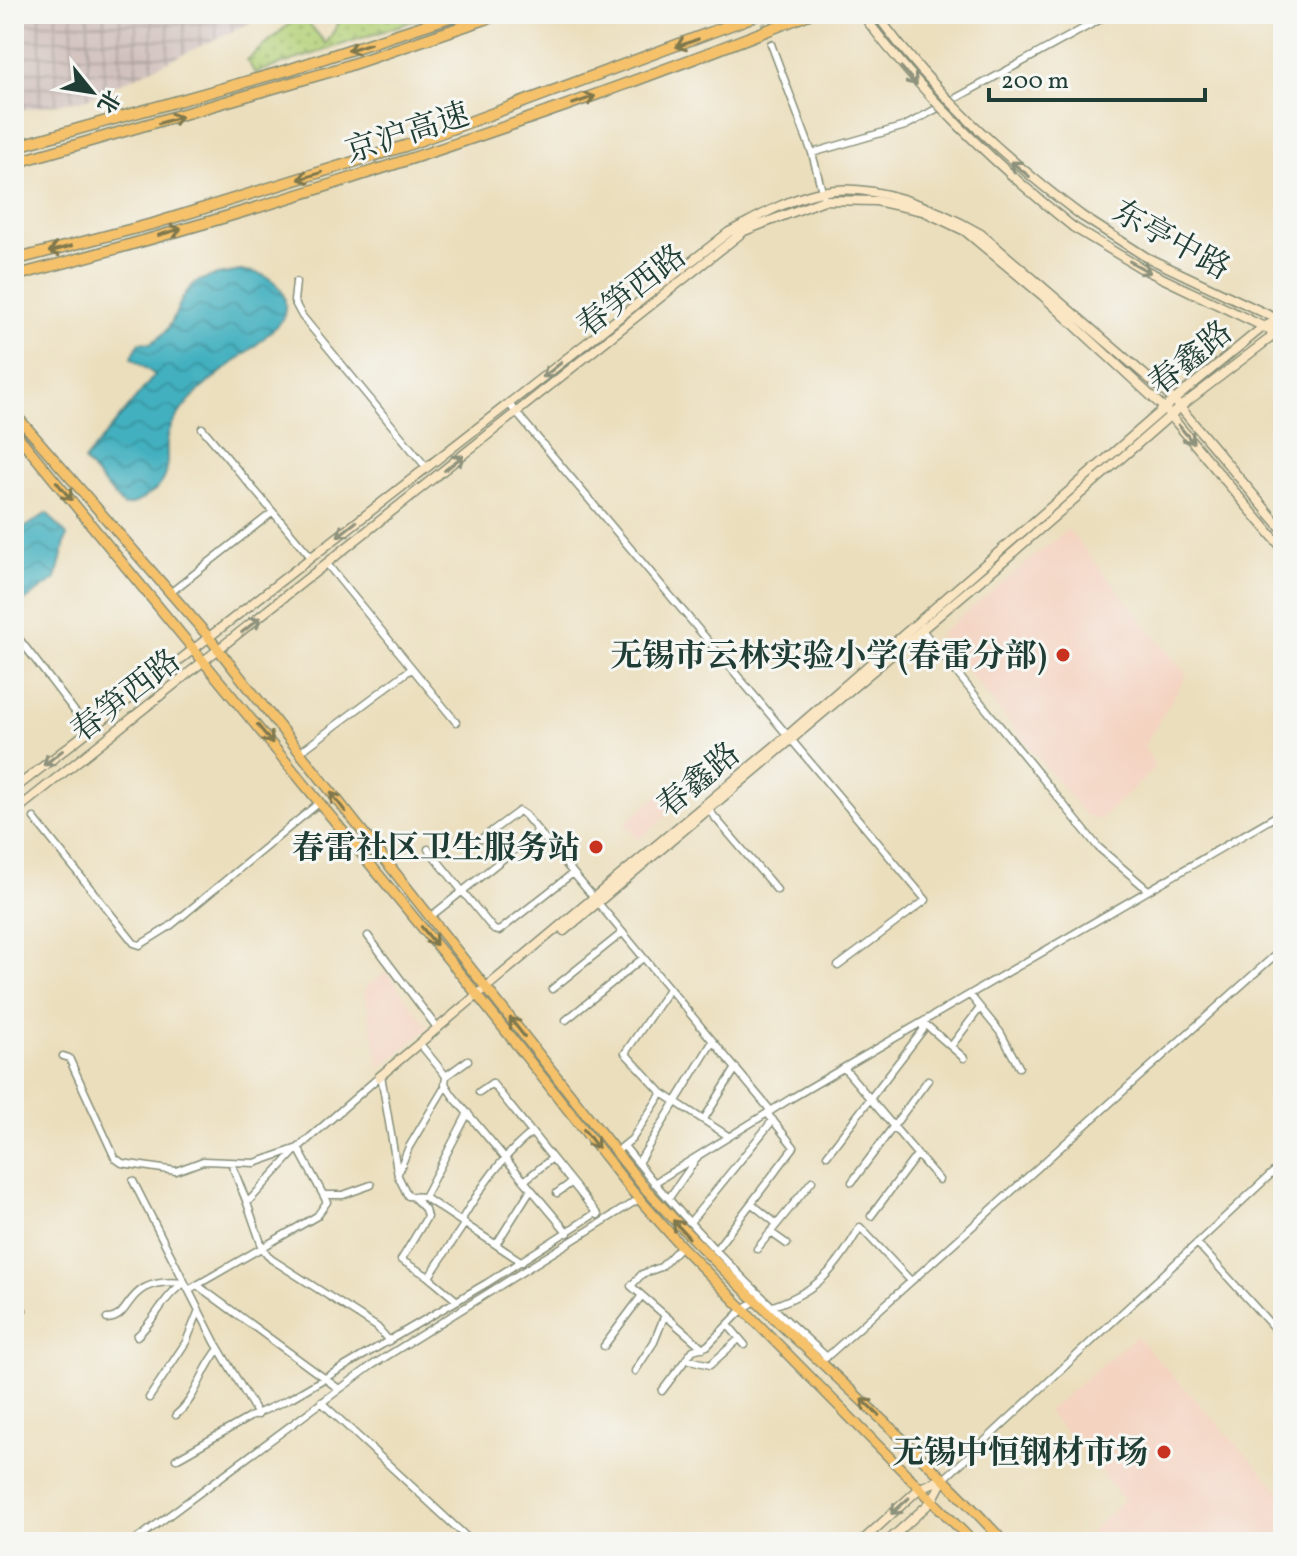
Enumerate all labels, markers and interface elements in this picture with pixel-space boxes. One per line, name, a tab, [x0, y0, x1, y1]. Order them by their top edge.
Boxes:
one-way arrow	[675, 37, 700, 51]
one-way arrow	[346, 40, 371, 55]
north arrow	[52, 52, 132, 132]
scale bar	[989, 52, 1205, 102]
one-way arrow	[900, 65, 918, 85]
text: 200 m	[1001, 65, 1069, 99]
text: 北	[88, 83, 126, 118]
one-way arrow	[572, 92, 596, 106]
street label: 京沪高速	[340, 94, 476, 176]
one-way arrow	[157, 112, 182, 126]
one-way arrow	[1010, 160, 1031, 178]
one-way arrow	[297, 169, 322, 184]
street label: 东亭中路	[1104, 191, 1237, 292]
one-way arrow	[156, 224, 182, 239]
street label: 春笋西路	[569, 236, 697, 349]
one-way arrow	[48, 242, 74, 257]
one-way arrow	[1128, 259, 1151, 275]
street label: 春鑫路	[1141, 312, 1243, 407]
one-way arrow	[542, 362, 563, 379]
one-way arrow	[1177, 423, 1195, 444]
one-way arrow	[443, 454, 464, 471]
one-way arrow	[55, 480, 73, 500]
one-way arrow	[337, 520, 358, 538]
one-way arrow	[240, 616, 261, 634]
place label: 无锡市云林实验小学(春雷分部)	[610, 636, 1047, 680]
street label: 春笋西路	[63, 641, 191, 754]
marker: 无锡市云林实验小学(春雷分部)	[1054, 646, 1072, 664]
one-way arrow	[256, 723, 274, 744]
street label: 春鑫路	[649, 734, 751, 829]
one-way arrow	[43, 750, 64, 767]
one-way arrow	[329, 792, 347, 813]
place label: 春雷社区卫生服务站	[292, 828, 580, 872]
marker: 春雷社区卫生服务站	[587, 838, 605, 856]
one-way arrow	[420, 925, 438, 946]
one-way arrow	[508, 1017, 526, 1038]
one-way arrow	[582, 1128, 600, 1149]
one-way arrow	[673, 1219, 691, 1239]
one-way arrow	[860, 1398, 880, 1417]
place label: 无锡中恒钢材市场	[892, 1433, 1148, 1477]
marker: 无锡中恒钢材市场	[1155, 1443, 1173, 1461]
one-way arrow	[890, 1496, 910, 1515]

